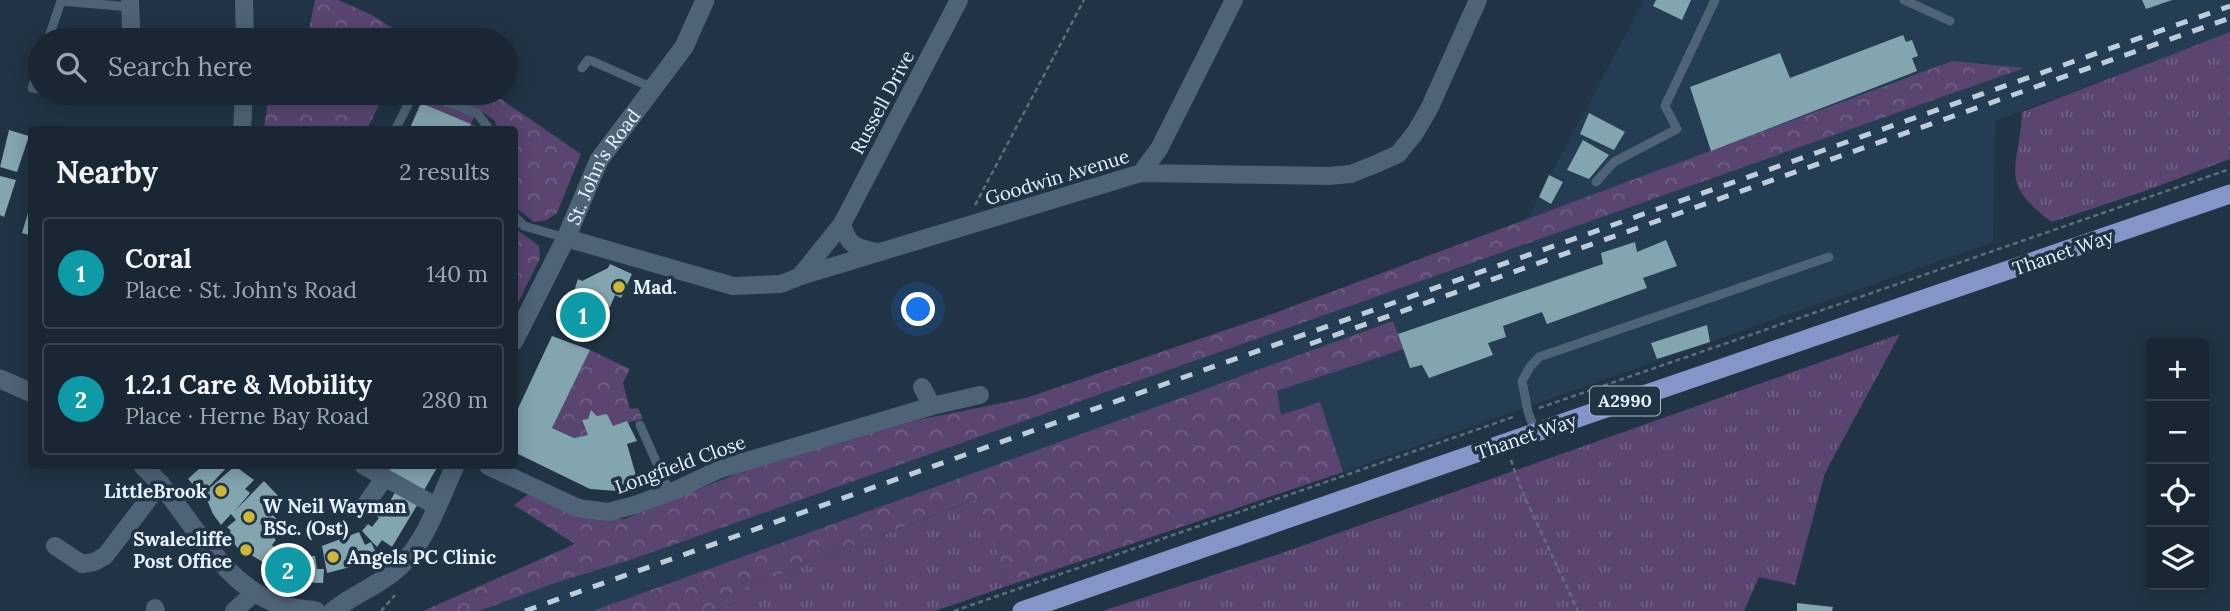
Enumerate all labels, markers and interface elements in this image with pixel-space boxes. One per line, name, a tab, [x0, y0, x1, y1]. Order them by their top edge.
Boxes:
search box	[28, 28, 518, 105]
street label: Russell Drive	[845, 46, 919, 158]
icon: search	[52, 48, 90, 86]
text: Search here	[108, 50, 252, 83]
street label: St. John's Road	[561, 104, 645, 229]
street label: Goodwin Avenue	[982, 144, 1132, 210]
text: Nearby	[56, 153, 158, 191]
text: 2 results	[399, 157, 490, 186]
street label: Thanet Way	[2009, 224, 2117, 280]
text: Coral	[125, 242, 192, 275]
text: 1	[76, 259, 86, 288]
text: 140 m	[426, 259, 488, 288]
text: Place · St. John's Road	[125, 275, 357, 304]
place label: Mad.	[633, 275, 677, 299]
marker: Mad.	[611, 279, 627, 295]
pin: 1	[560, 289, 606, 341]
your location	[901, 292, 935, 326]
map controls	[2146, 338, 2209, 590]
button: +	[2146, 338, 2209, 401]
text: 1.2.1 Care & Mobility	[125, 368, 372, 401]
text: 2	[75, 385, 87, 414]
text: 280 m	[422, 385, 488, 414]
road number: A2990	[1590, 386, 1660, 416]
text: Place · Herne Bay Road	[125, 401, 369, 430]
button: −	[2146, 401, 2209, 464]
street label: Thanet Way	[1472, 408, 1580, 464]
street label: Longfield Close	[611, 429, 749, 499]
button: locate	[2146, 464, 2209, 527]
place label: LittleBrook	[104, 479, 207, 503]
marker: LittleBrook	[213, 483, 229, 499]
place label: W Neil Wayman BSc. (Ost)	[263, 494, 407, 541]
marker: W Neil Wayman BSc. (Ost)	[241, 509, 257, 525]
place label: Swalecliffe Post Office	[133, 527, 232, 573]
button: layers	[2146, 527, 2209, 590]
marker: Swalecliffe Post Office	[238, 542, 254, 558]
pin: 2	[265, 544, 311, 596]
place label: Angels PC Clinic	[347, 545, 496, 569]
marker: Angels PC Clinic	[325, 549, 341, 565]

